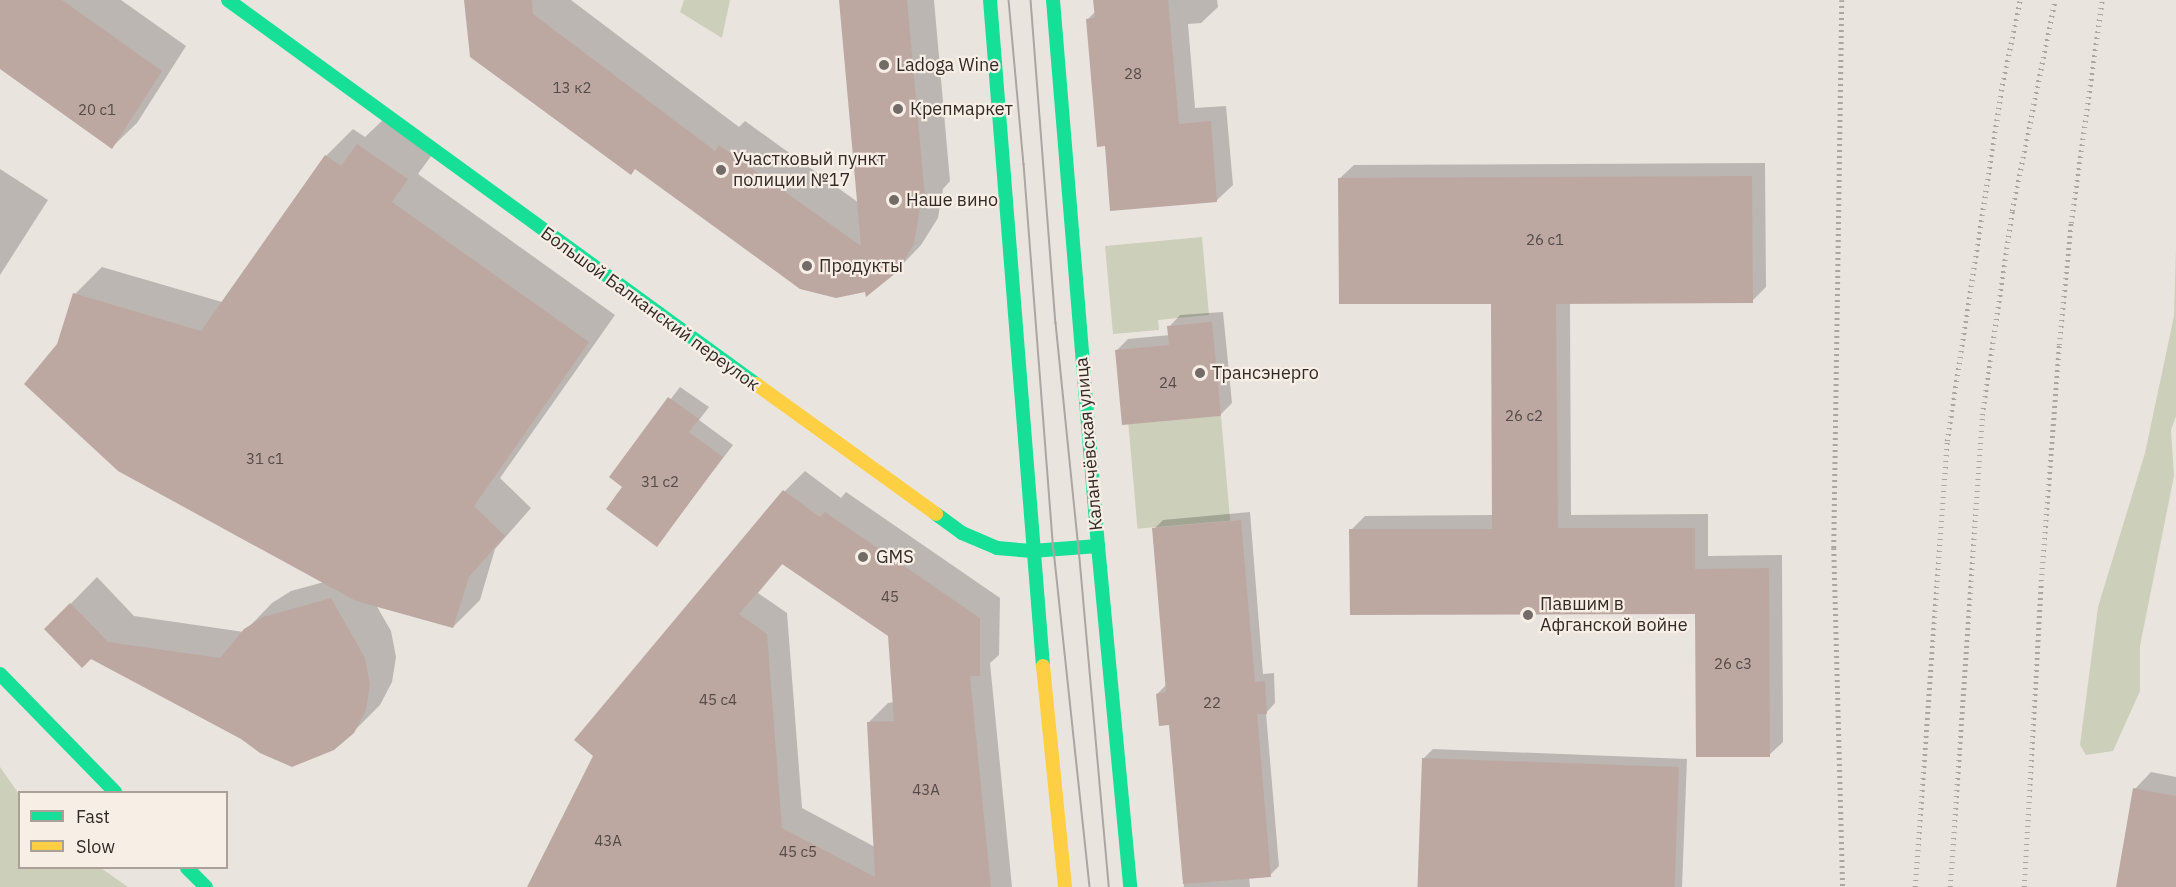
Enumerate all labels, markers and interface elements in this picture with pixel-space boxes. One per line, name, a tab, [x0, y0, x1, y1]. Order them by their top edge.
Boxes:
place label: Ladoga Wine	[896, 54, 999, 76]
marker: Ladoga Wine	[877, 58, 891, 72]
house number: 28	[1124, 65, 1142, 83]
house number: 13 к2	[553, 79, 591, 97]
place label: Крепмаркет	[910, 98, 1013, 120]
house number: 20 с1	[78, 101, 116, 119]
marker: Крепмаркет	[891, 102, 905, 116]
place label: Участковый пункт полиции №17	[733, 149, 886, 192]
marker: Участковый пункт полиции №17	[714, 163, 728, 177]
place label: Наше вино	[906, 189, 998, 211]
marker: Наше вино	[887, 193, 901, 207]
street label: Большой Балканский переулок	[536, 222, 764, 396]
house number: 26 с1	[1526, 231, 1564, 249]
place label: Продукты	[819, 255, 903, 277]
marker: Продукты	[800, 259, 814, 273]
street label: Каланчёвская улица	[1071, 357, 1107, 531]
place label: Трансэнерго	[1212, 362, 1319, 384]
marker: Трансэнерго	[1193, 366, 1207, 380]
house number: 24	[1159, 374, 1177, 392]
house number: 26 с2	[1505, 407, 1543, 425]
house number: 31 с1	[246, 450, 284, 468]
house number: 31 с2	[641, 473, 679, 491]
place label: GMS	[876, 546, 914, 568]
marker: GMS	[854, 548, 872, 566]
house number: 45	[881, 588, 899, 606]
place label: Павшим в Афганской войне	[1540, 594, 1688, 636]
marker: Павшим в Афганской войне	[1521, 608, 1535, 622]
house number: 26 с3	[1714, 655, 1752, 673]
house number: 45 с4	[699, 691, 737, 709]
house number: 22	[1203, 694, 1221, 712]
house number: 43А	[912, 781, 940, 799]
legend	[18, 791, 228, 869]
text: Fast	[76, 805, 110, 828]
house number: 43А	[594, 832, 622, 850]
text: Slow	[76, 835, 115, 858]
house number: 45 с5	[779, 843, 817, 861]

